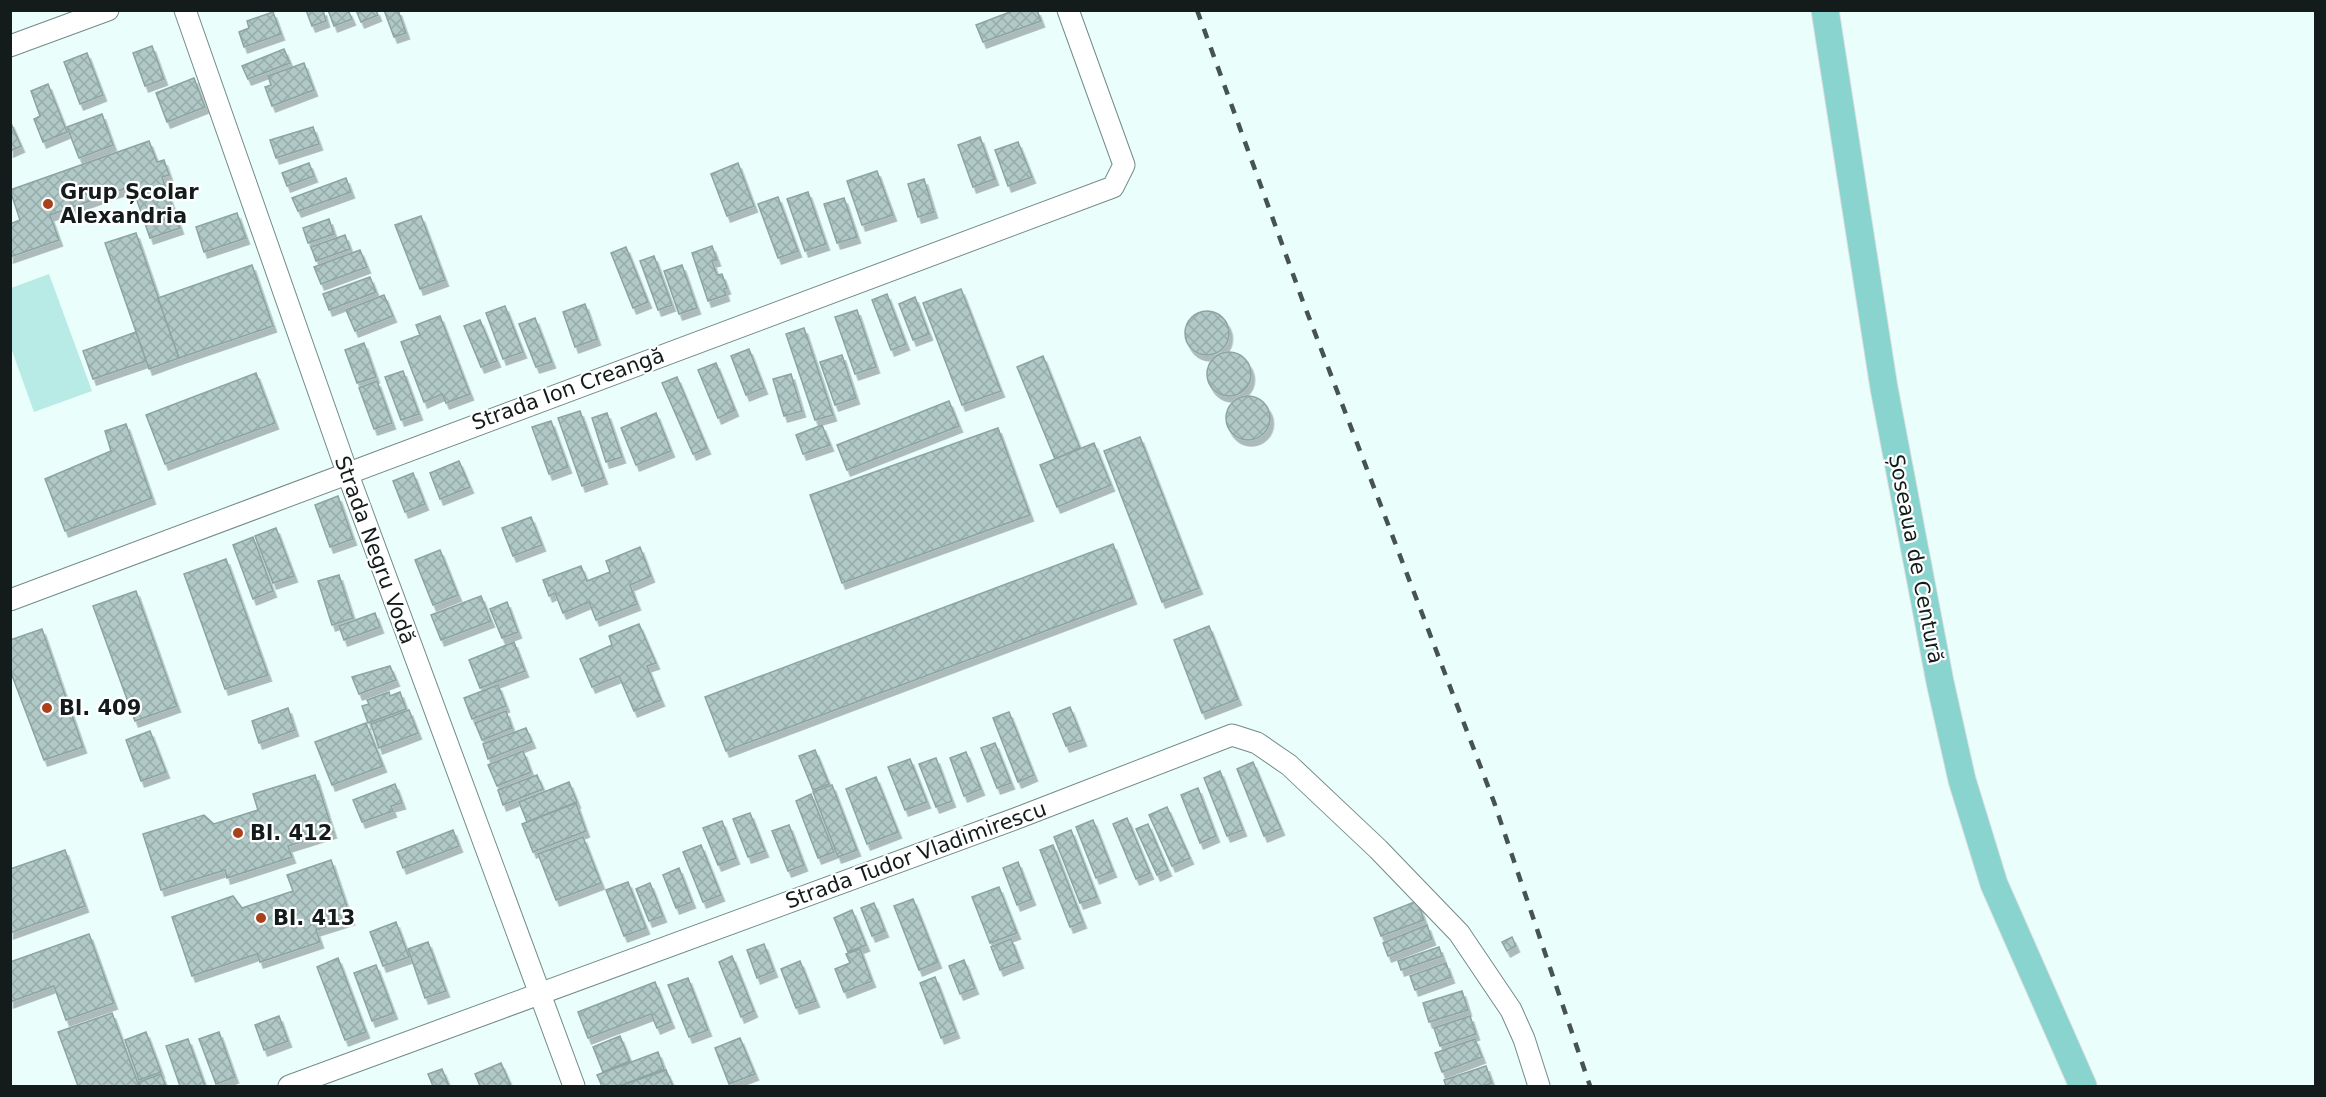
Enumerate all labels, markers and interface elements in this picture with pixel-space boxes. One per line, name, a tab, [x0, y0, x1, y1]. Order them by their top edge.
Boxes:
place label: Grup Școlar Alexandria	[60, 180, 199, 228]
marker: Grup Școlar Alexandria	[41, 197, 55, 211]
street label: Strada Ion Creangă	[468, 343, 668, 435]
street label: Șoseaua de Centură	[1884, 452, 1948, 666]
street label: Strada Negru Vodă	[330, 453, 420, 647]
place label: Bl. 409	[59, 696, 141, 720]
marker: Bl. 409	[40, 701, 54, 715]
street label: Strada Tudor Vladimirescu	[782, 797, 1050, 913]
place label: Bl. 412	[250, 821, 332, 845]
marker: Bl. 412	[231, 826, 245, 840]
place label: Bl. 413	[273, 906, 355, 930]
marker: Bl. 413	[254, 911, 268, 925]

